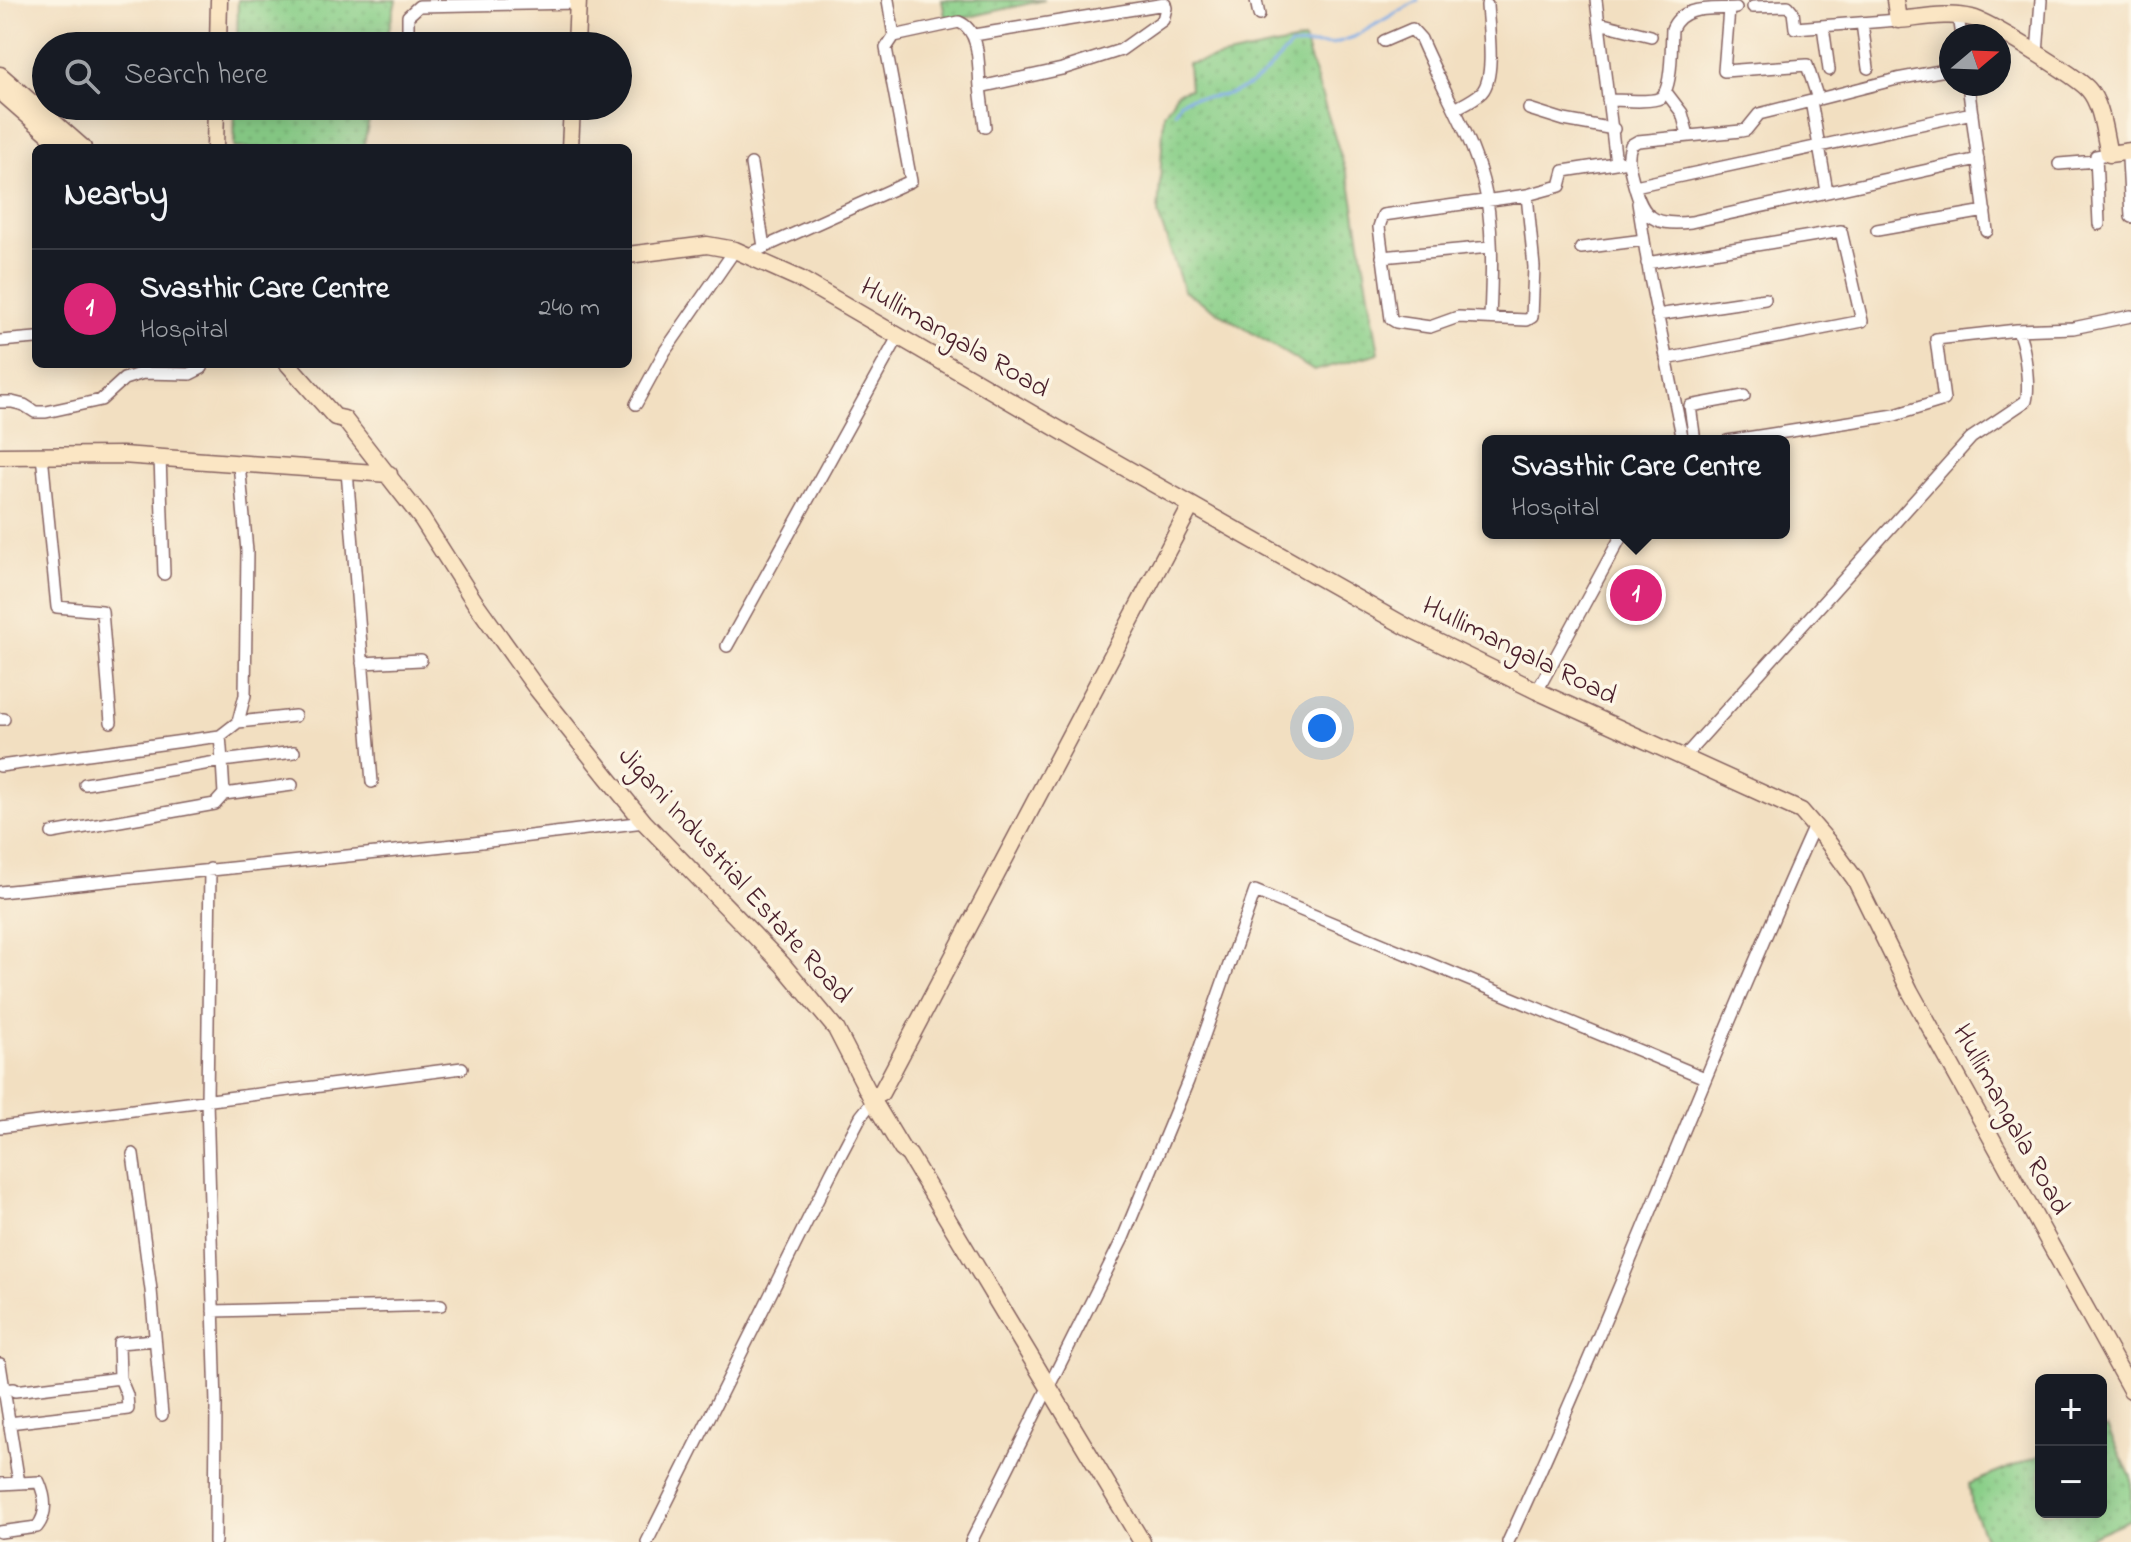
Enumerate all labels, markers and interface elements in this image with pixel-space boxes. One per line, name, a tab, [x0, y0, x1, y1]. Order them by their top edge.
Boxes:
north arrow	[1939, 24, 2011, 96]
search box	[32, 32, 632, 120]
icon: search	[60, 54, 104, 98]
text: Search here	[124, 54, 268, 98]
text: Nearby	[64, 171, 168, 221]
text: Svasthir Care Centre	[140, 268, 389, 312]
street label: Hullimangala Road	[852, 268, 1057, 410]
text: 1	[86, 290, 94, 328]
text: 240 m	[538, 290, 600, 328]
text: Hospital	[140, 312, 228, 350]
popup	[1482, 435, 1790, 539]
text: Svasthir Care Centre	[1511, 446, 1761, 490]
text: Hospital	[1511, 490, 1599, 528]
pin: 1	[1610, 565, 1662, 625]
street label: Hullimangala Road	[1414, 587, 1624, 717]
your location	[1302, 708, 1342, 748]
street label: Jigani Industrial Estate Road	[607, 738, 861, 1014]
street label: Hullimangala Road	[1940, 1017, 2080, 1223]
map controls	[2035, 1374, 2107, 1518]
button: +	[2035, 1374, 2107, 1446]
button: −	[2035, 1446, 2107, 1518]

